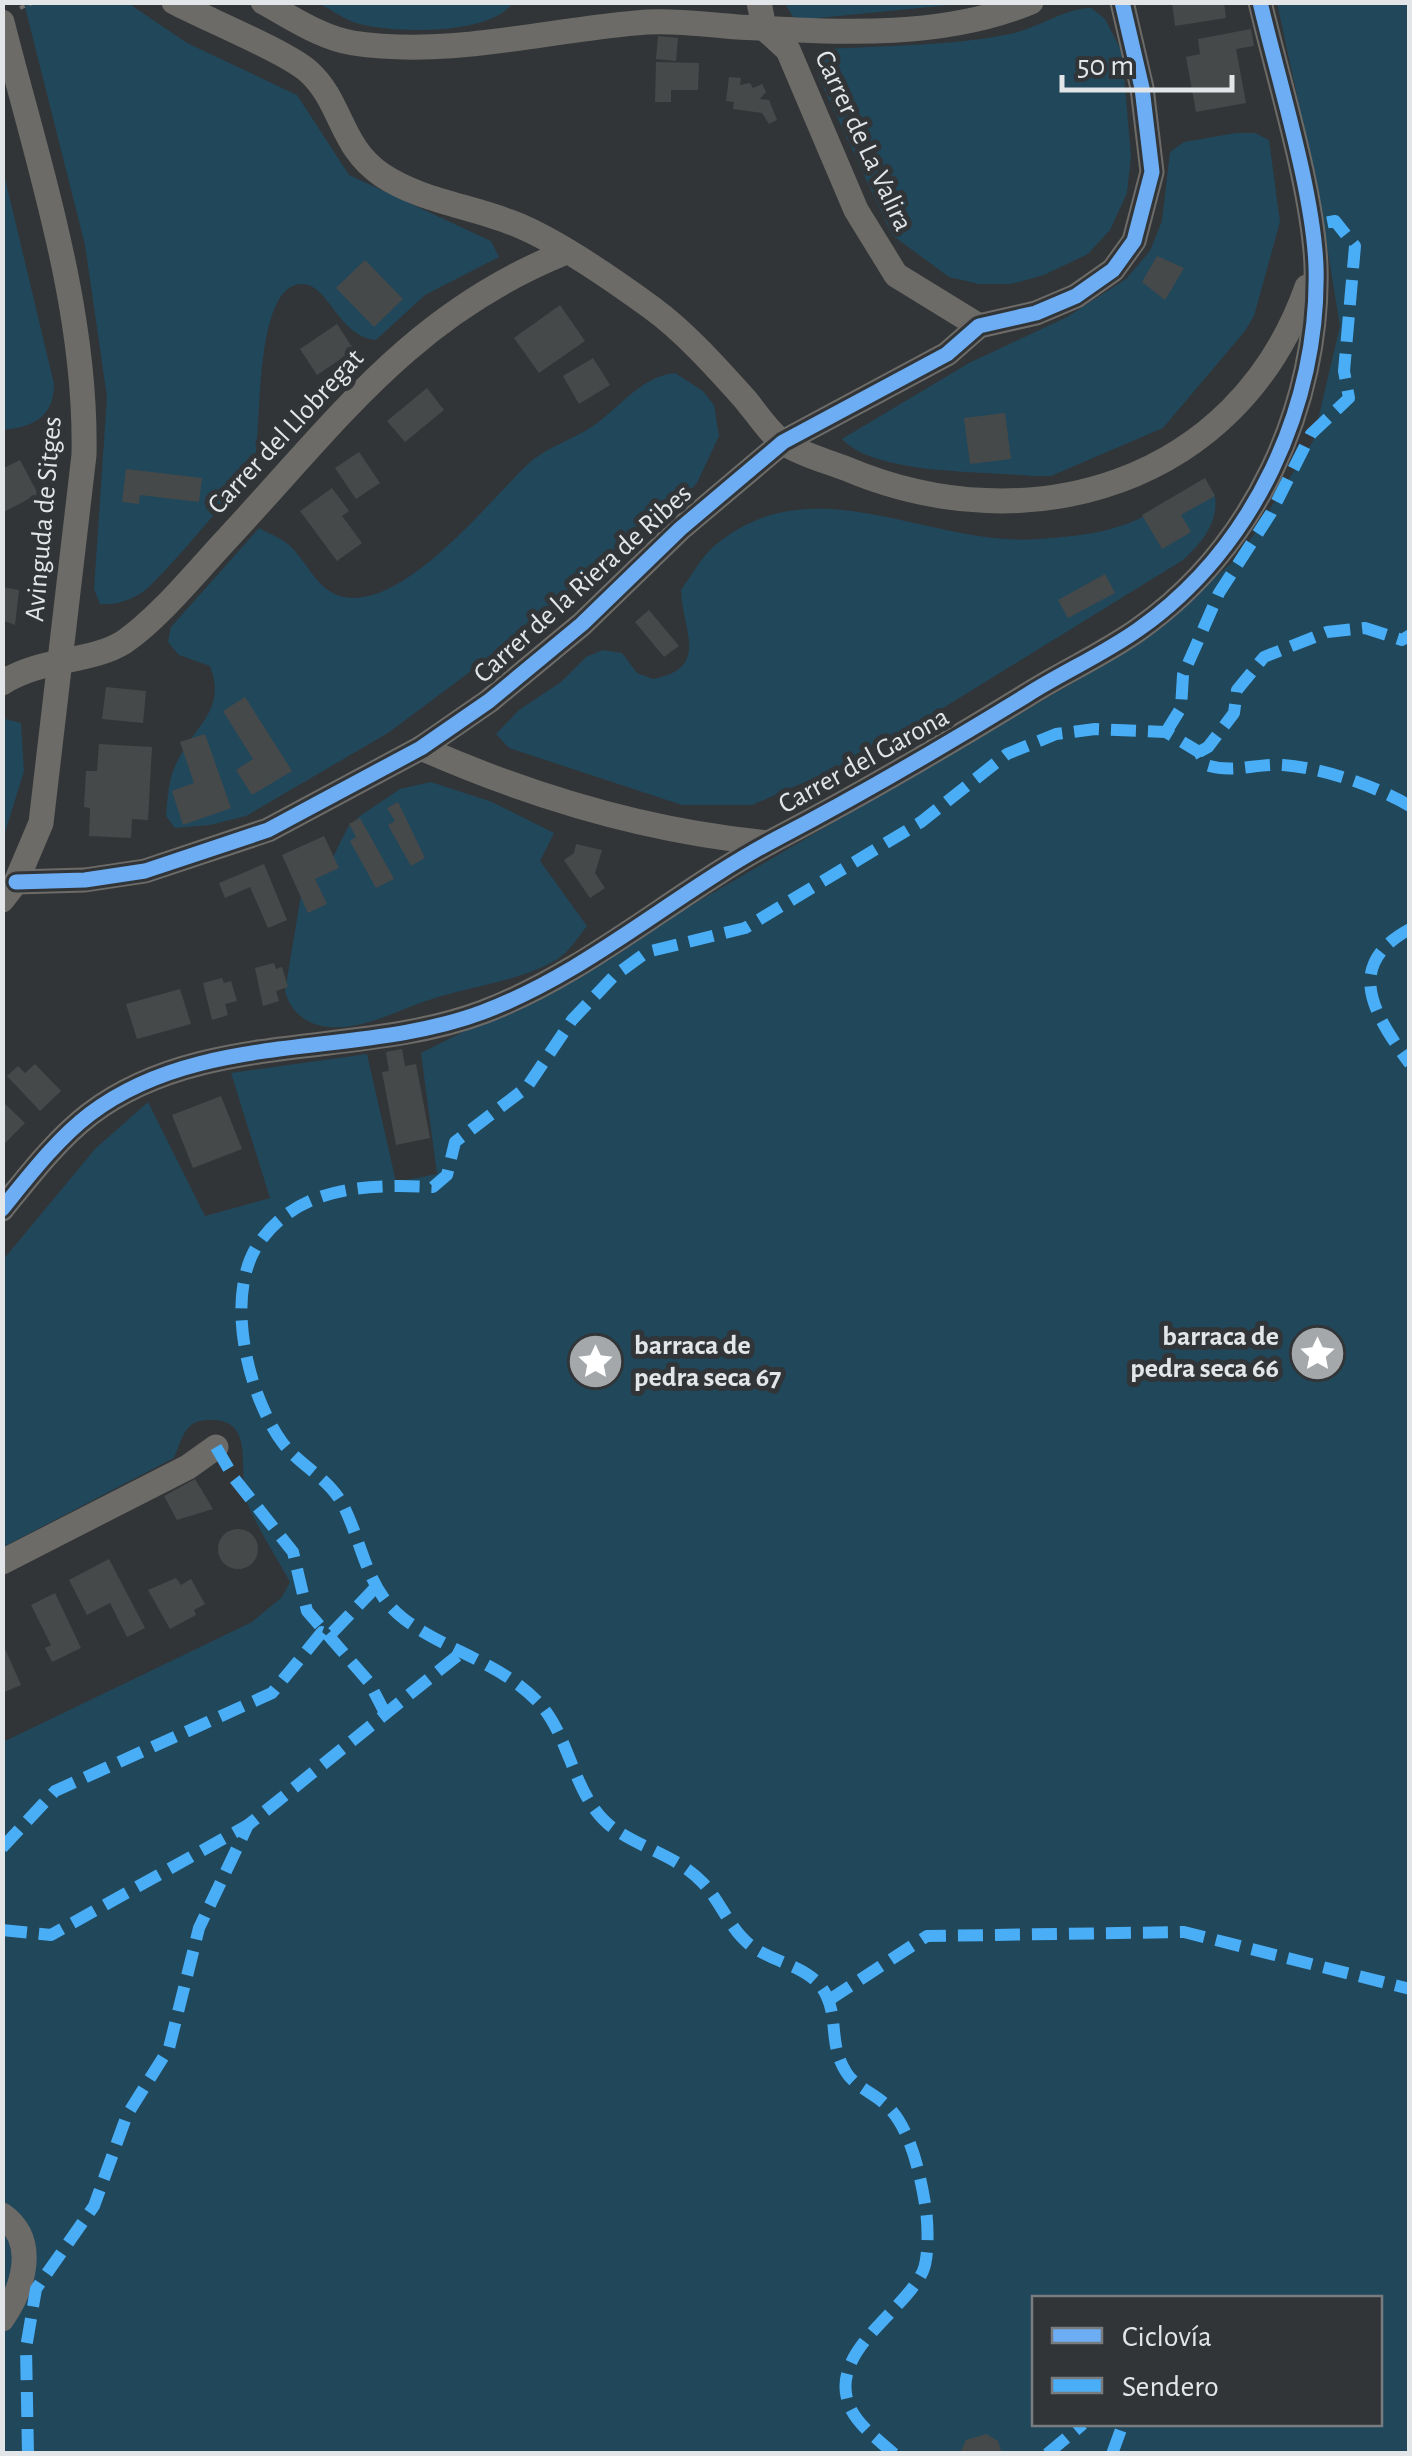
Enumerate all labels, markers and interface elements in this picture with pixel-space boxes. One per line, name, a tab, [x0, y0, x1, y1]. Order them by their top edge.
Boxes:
scale bar	[1062, 30, 1232, 92]
street label: Carrer de La Valira	[809, 46, 917, 236]
text: 50 m	[1077, 51, 1134, 81]
street label: Carrer del Llobregat	[203, 344, 369, 520]
street label: Avinguda de Sitges	[21, 415, 67, 623]
street label: Carrer de la Riera de Ribes	[469, 479, 697, 689]
street label: Carrer del Garona	[774, 703, 954, 819]
place label: barraca de pedra seca 66	[1130, 1323, 1279, 1383]
place icon: barraca de pedra seca 66	[1288, 1323, 1348, 1383]
place icon: barraca de pedra seca 67	[565, 1332, 625, 1392]
place label: barraca de pedra seca 67	[634, 1332, 781, 1392]
legend	[1032, 2296, 1382, 2426]
text: Ciclovía	[1122, 2322, 1212, 2352]
text: Sendero	[1122, 2372, 1219, 2402]

